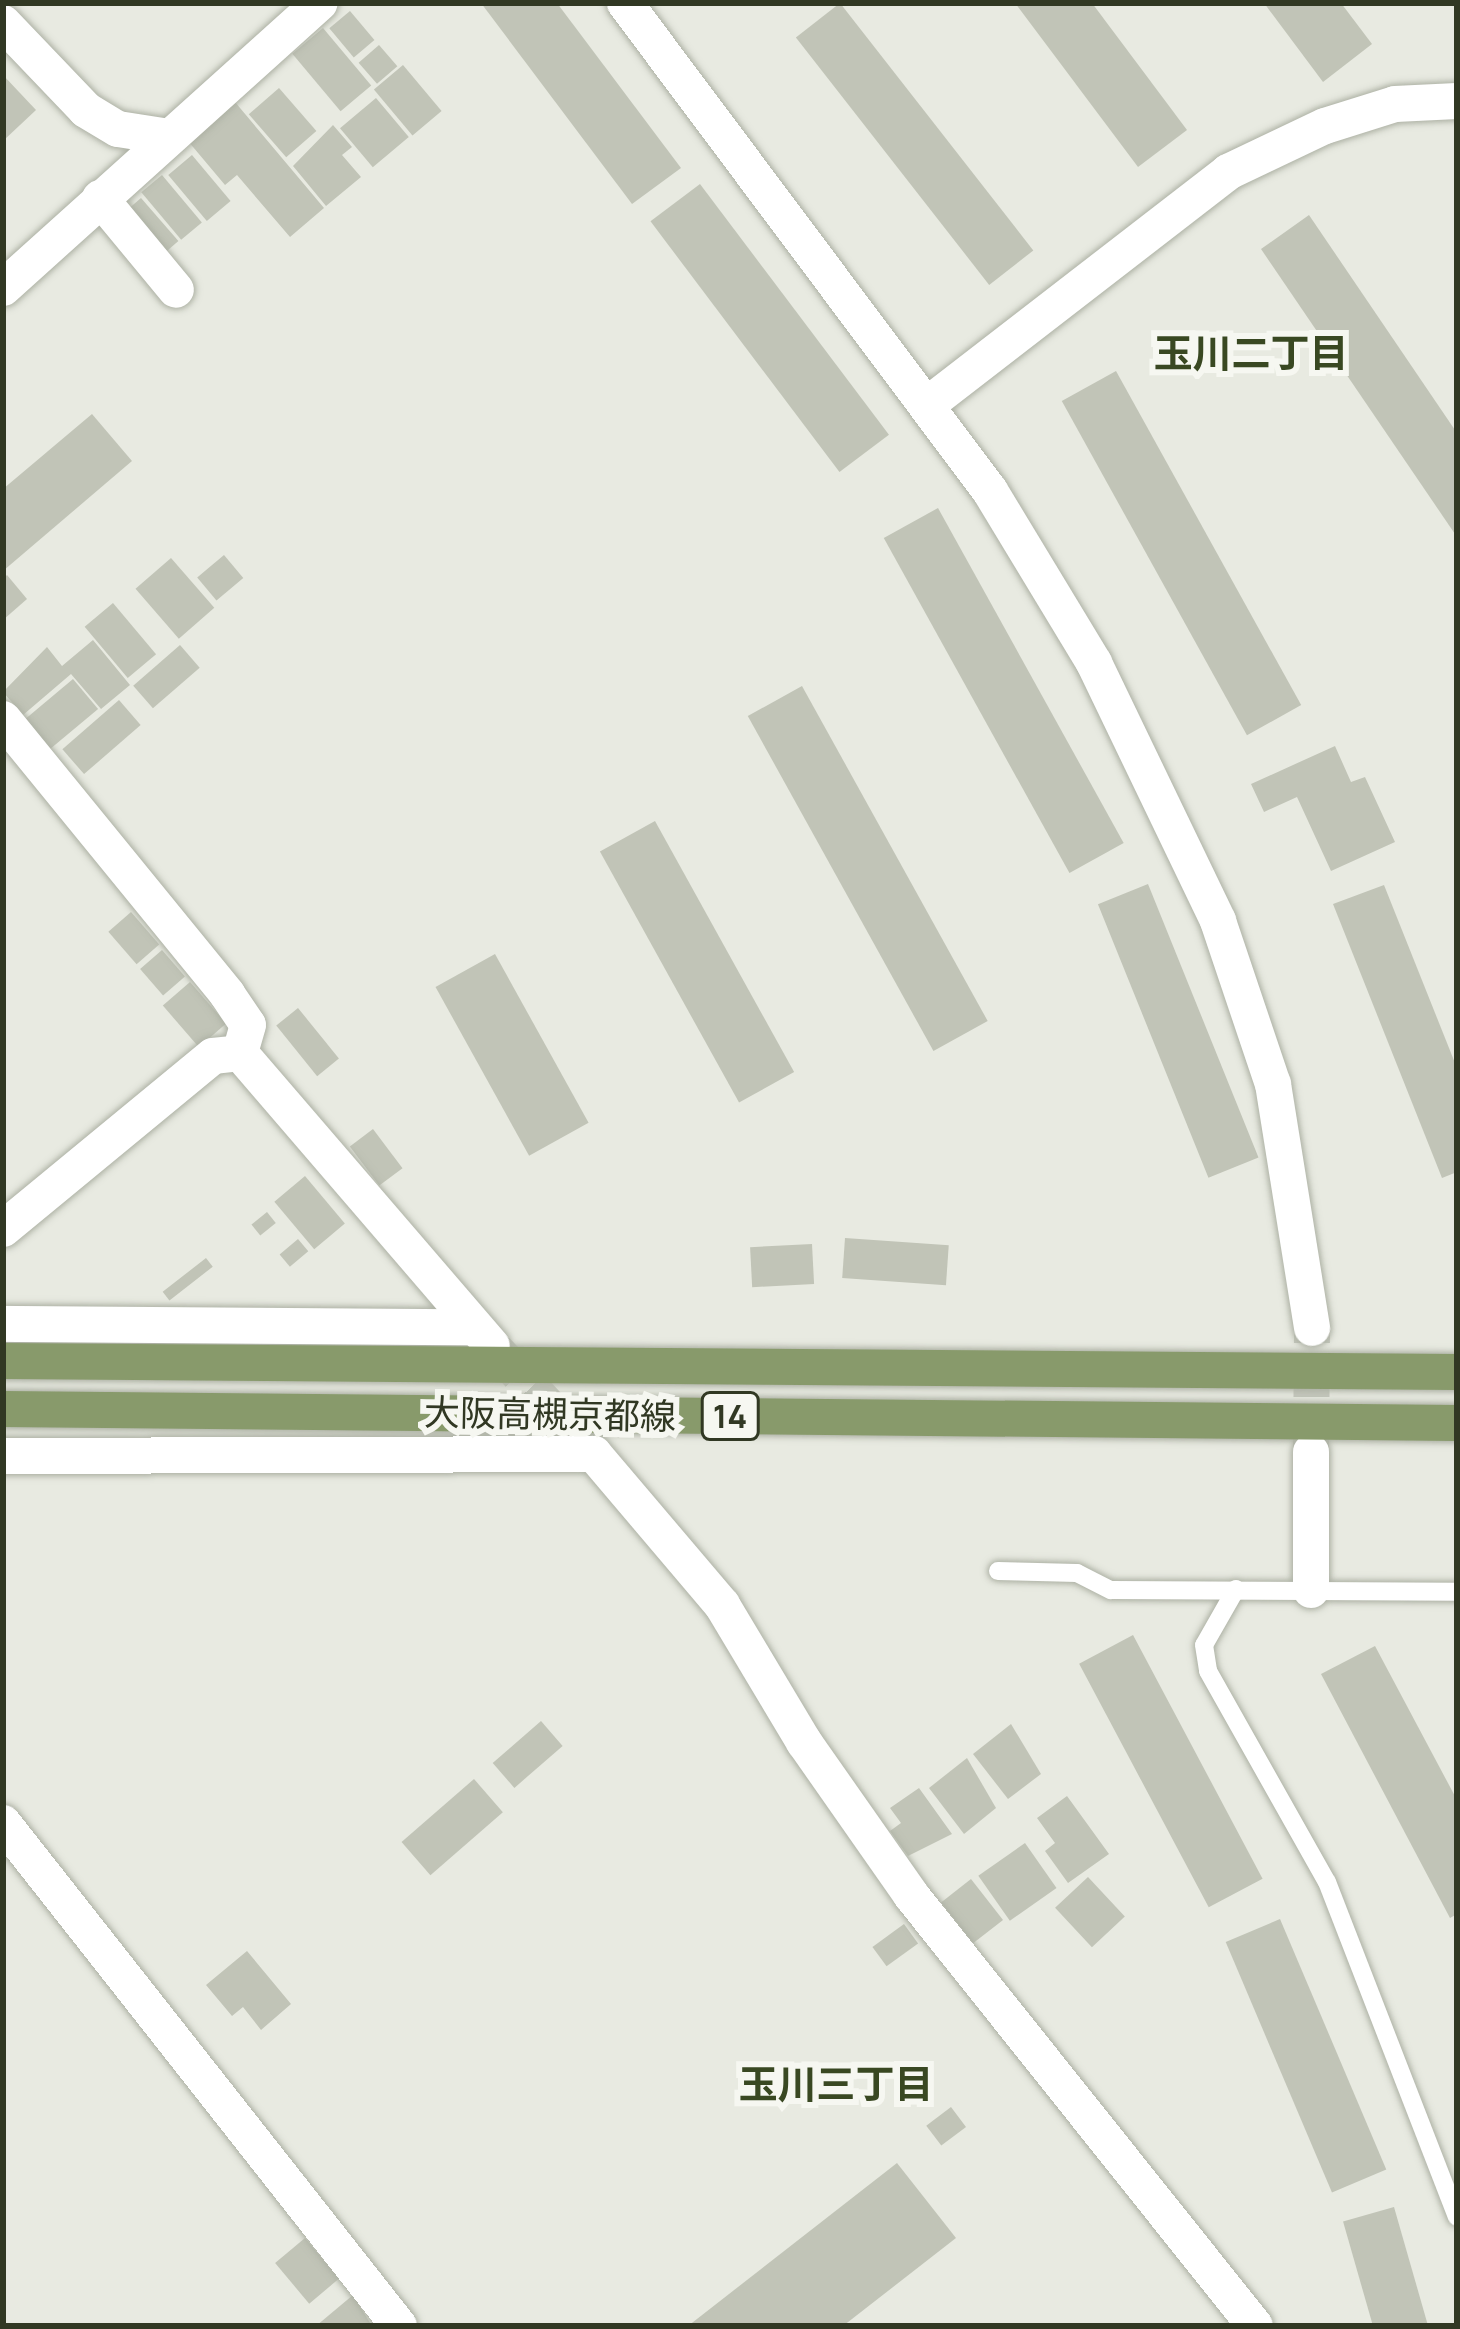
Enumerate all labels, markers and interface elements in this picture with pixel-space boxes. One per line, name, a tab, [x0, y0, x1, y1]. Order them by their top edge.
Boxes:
district label: 玉川二丁目	[1154, 329, 1348, 375]
road number: 14	[700, 1389, 760, 1443]
street label: 大阪高槻京都線	[424, 1390, 676, 1438]
district label: 玉川三丁目	[739, 2060, 933, 2106]

